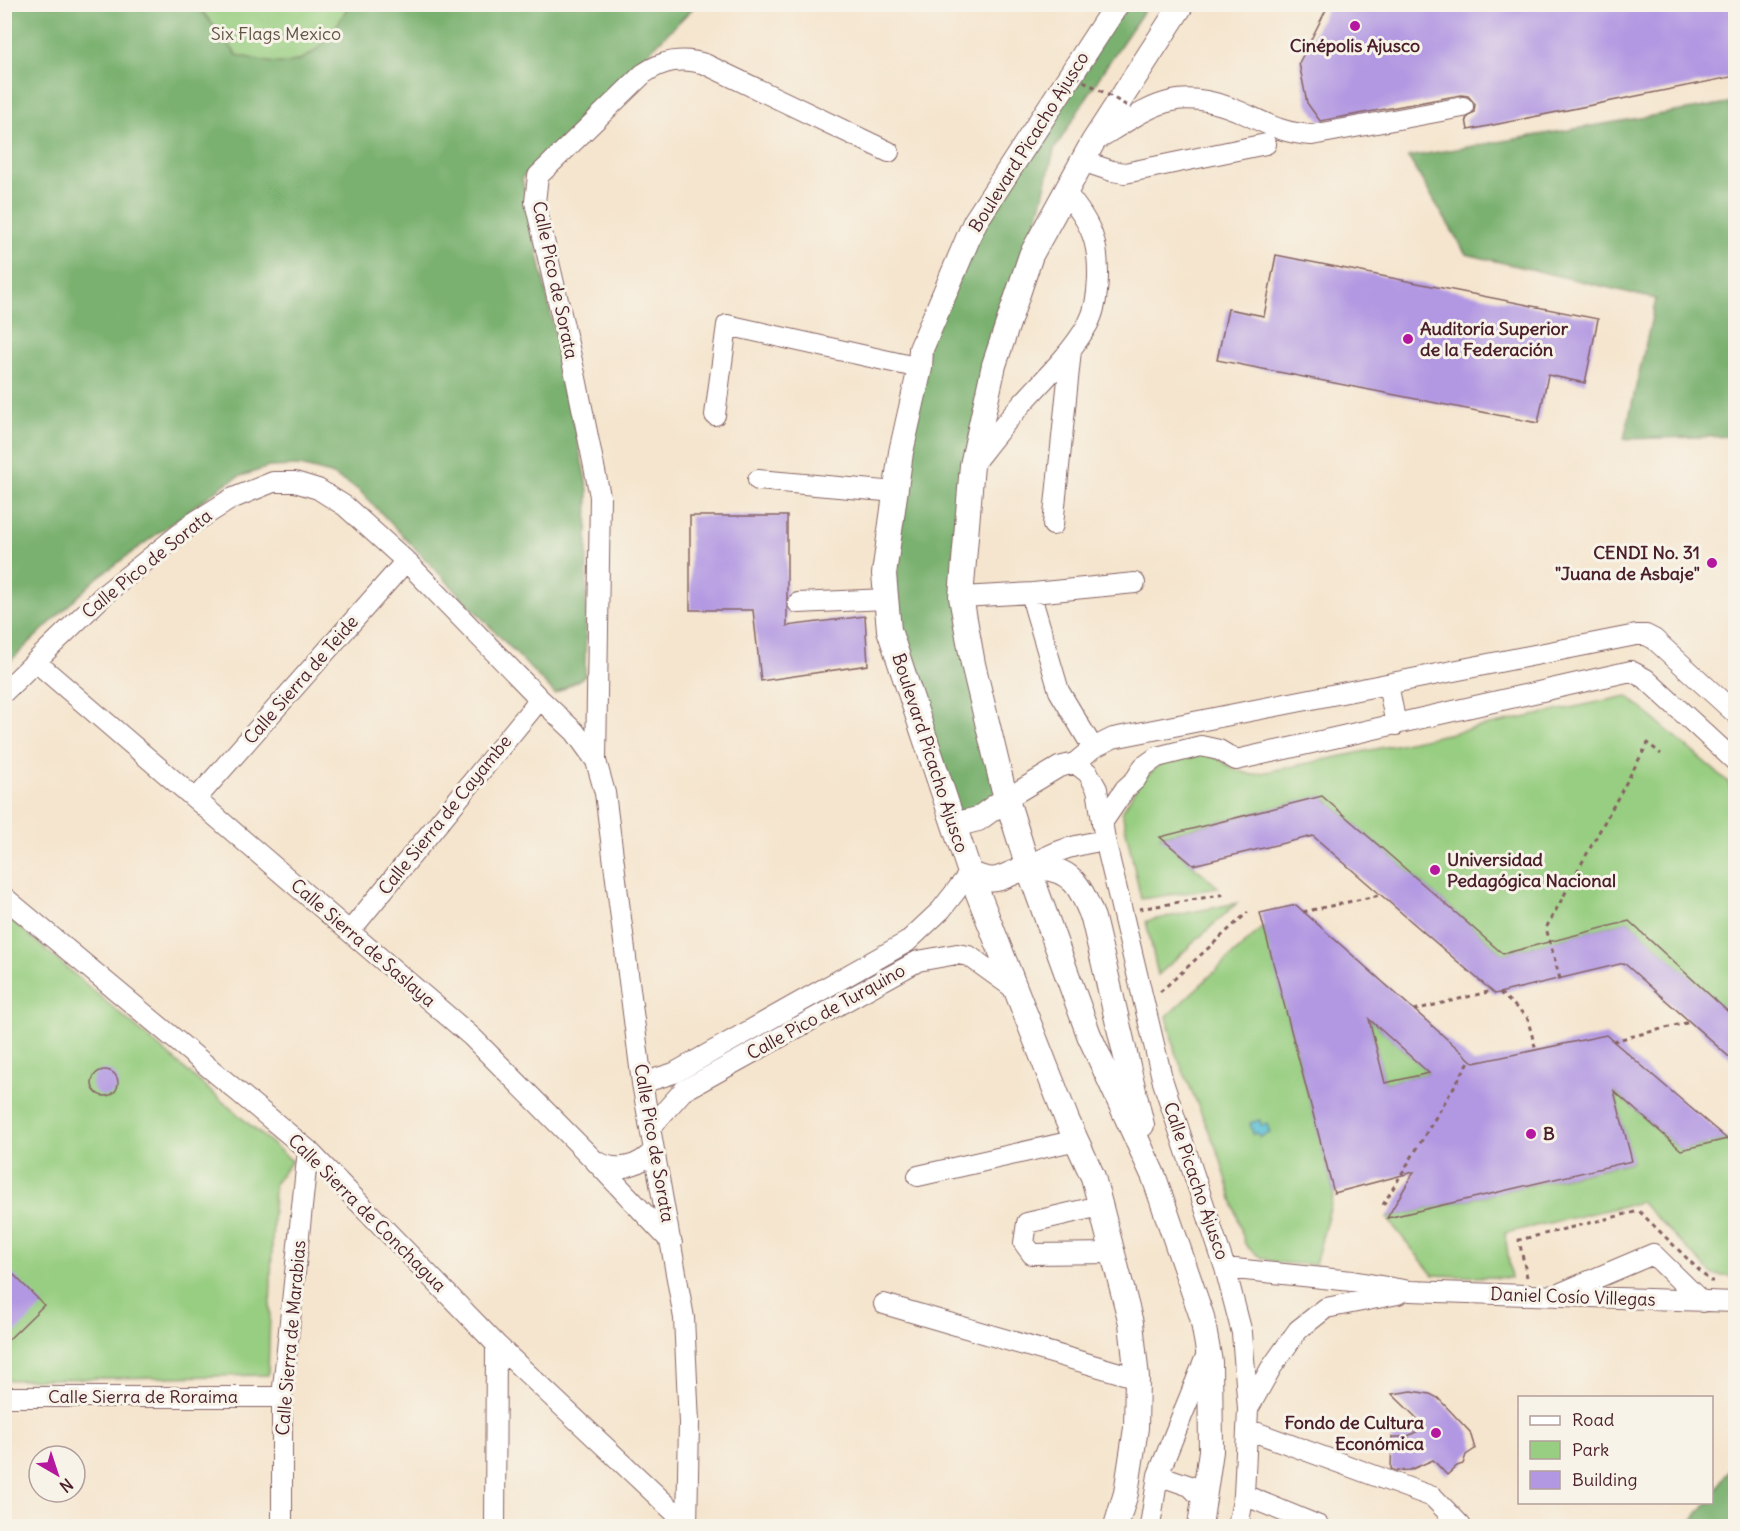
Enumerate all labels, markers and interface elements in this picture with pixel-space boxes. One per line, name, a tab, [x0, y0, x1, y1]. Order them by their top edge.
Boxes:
marker: Cinépolis Ajusco	[1348, 19, 1362, 33]
park label: Six Flags Mexico	[211, 22, 341, 45]
place label: Cinépolis Ajusco	[1290, 34, 1420, 57]
street label: Boulevard Picacho Ajusco	[964, 47, 1094, 236]
street label: Calle Pico de Sorata	[528, 199, 583, 361]
place label: Auditoría Superior de la Federación	[1420, 317, 1569, 361]
marker: Auditoría Superior de la Federación	[1401, 332, 1415, 346]
street label: Calle Pico de Sorata	[77, 504, 216, 623]
place label: CENDI No. 31 "Juana de Asbaje"	[1555, 541, 1700, 585]
marker: CENDI No. 31 "Juana de Asbaje"	[1705, 556, 1719, 570]
street label: Calle Sierra de Teide	[238, 610, 363, 749]
street label: Boulevard Picacho Ajusco	[887, 650, 974, 856]
street label: Calle Sierra de Cayambe	[373, 730, 516, 899]
place label: Universidad Pedagógica Nacional	[1447, 848, 1616, 892]
marker: Universidad Pedagógica Nacional	[1428, 863, 1442, 877]
street label: Calle Sierra de Saslaya	[286, 873, 440, 1012]
street label: Calle Pico de Turquino	[743, 958, 909, 1065]
street label: Calle Pico de Sorata	[629, 1062, 680, 1224]
street label: Calle Picacho Ajusco	[1159, 1099, 1234, 1263]
place label: B	[1543, 1122, 1555, 1145]
marker: B	[1524, 1127, 1538, 1141]
street label: Calle Sierra de Conchagua	[284, 1129, 451, 1296]
street label: Calle Sierra de Marabias	[271, 1239, 310, 1437]
street label: Daniel Cosío Villegas	[1490, 1282, 1656, 1311]
street label: Calle Sierra de Roraima	[48, 1385, 238, 1408]
legend	[1518, 1396, 1713, 1504]
text: Road	[1572, 1408, 1615, 1431]
place label: Fondo de Cultura Económica	[1284, 1411, 1424, 1455]
marker: Fondo de Cultura Económica	[1429, 1426, 1443, 1440]
text: Park	[1572, 1438, 1609, 1461]
north arrow	[27, 1444, 87, 1504]
text: Building	[1572, 1468, 1637, 1491]
text: N	[56, 1474, 77, 1497]

